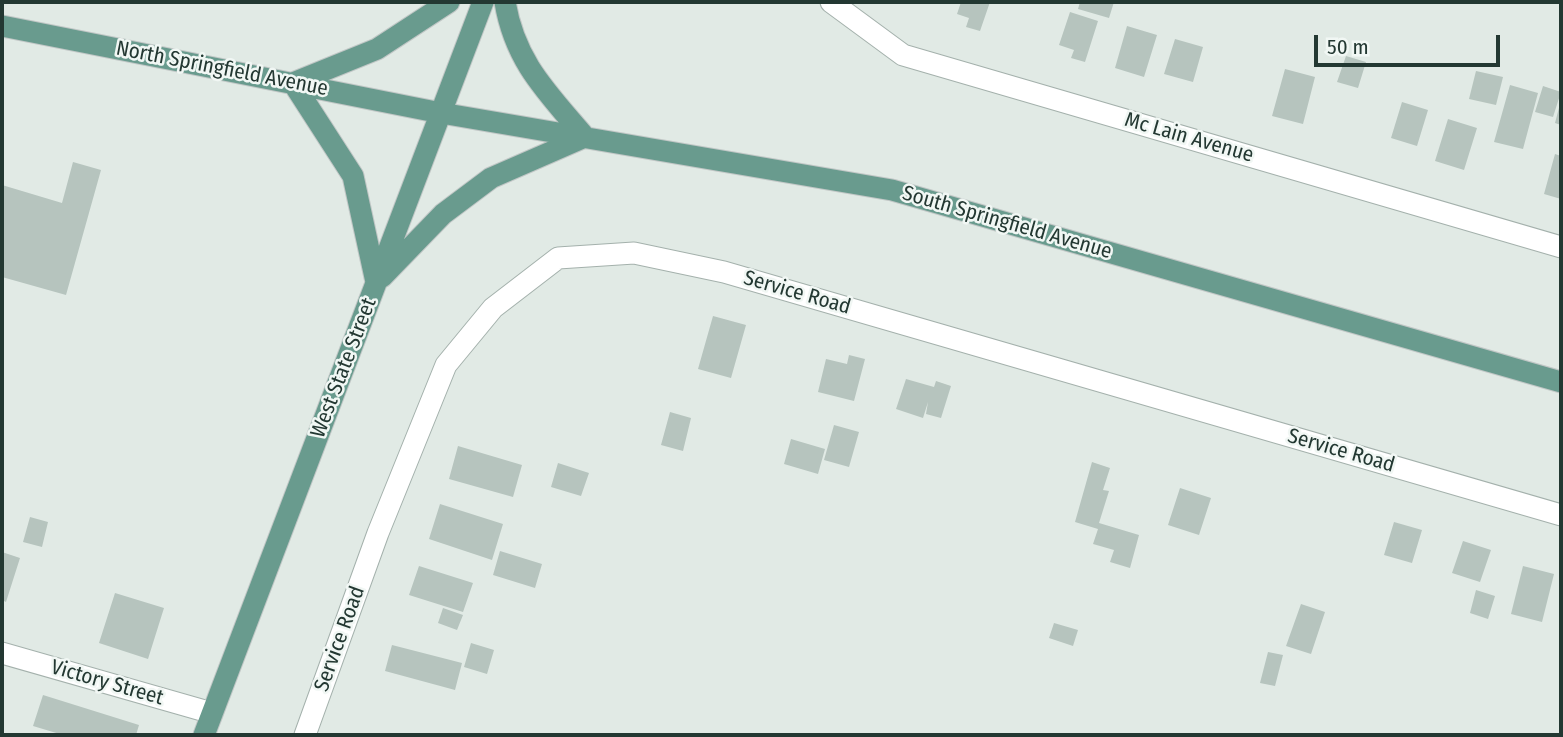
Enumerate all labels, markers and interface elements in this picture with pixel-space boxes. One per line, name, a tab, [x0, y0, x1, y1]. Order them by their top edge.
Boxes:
scale bar	[1318, 21, 1504, 65]
text: 50 m	[1327, 34, 1369, 60]
street label: North Springfield Avenue	[114, 36, 330, 102]
street label: Mc Lain Avenue	[1122, 108, 1256, 168]
street label: South Springfield Avenue	[899, 181, 1115, 265]
street label: Service Road	[741, 266, 853, 320]
street label: West State Street	[306, 295, 382, 441]
street label: Service Road	[1285, 424, 1397, 478]
street label: Service Road	[309, 583, 371, 695]
street label: Victory Street	[48, 655, 166, 711]

